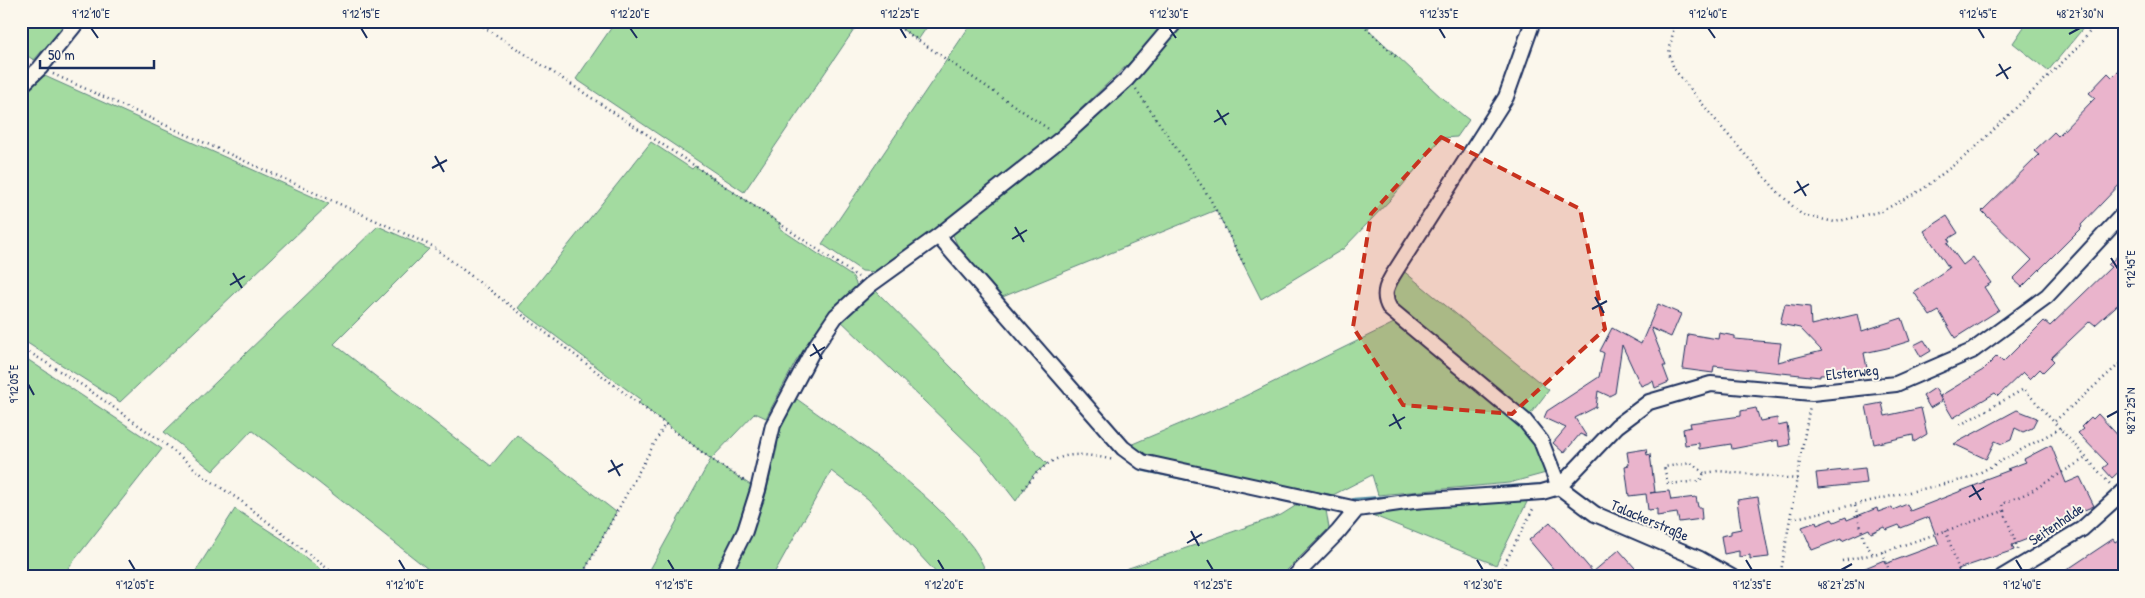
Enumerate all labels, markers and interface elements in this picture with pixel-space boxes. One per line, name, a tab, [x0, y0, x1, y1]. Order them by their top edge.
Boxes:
text: 9°12'10"E	[72, 5, 111, 22]
text: 9°12'15"E	[342, 5, 380, 22]
text: 9°12'20"E	[610, 5, 650, 22]
text: 9°12'25"E	[881, 5, 920, 22]
text: 9°12'30"E	[1150, 5, 1189, 22]
text: 9°12'35"E	[1420, 5, 1459, 22]
text: 9°12'40"E	[1689, 5, 1728, 22]
text: 9°12'45"E	[1959, 5, 1998, 22]
text: 48°27'30"N	[2057, 5, 2103, 22]
scale bar	[40, 38, 154, 70]
text: 50 m	[48, 44, 75, 65]
text: 9°12'45"E	[2122, 249, 2139, 288]
street label: Elsterweg	[1825, 359, 1880, 385]
text: 9°12'05"E	[5, 364, 22, 403]
text: 48°27'25"N	[2122, 388, 2139, 434]
street label: Talackerstraße	[1608, 494, 1692, 546]
street label: Seitenhalde	[2024, 498, 2088, 550]
text: 9°12'05"E	[116, 576, 155, 593]
text: 9°12'10"E	[386, 576, 425, 593]
text: 9°12'15"E	[655, 576, 693, 593]
text: 9°12'20"E	[924, 576, 964, 593]
text: 9°12'25"E	[1194, 576, 1233, 593]
text: 9°12'30"E	[1464, 576, 1503, 593]
text: 9°12'35"E	[1733, 576, 1772, 593]
text: 48°27'25"N	[1818, 576, 1864, 593]
text: 9°12'40"E	[2003, 576, 2042, 593]

